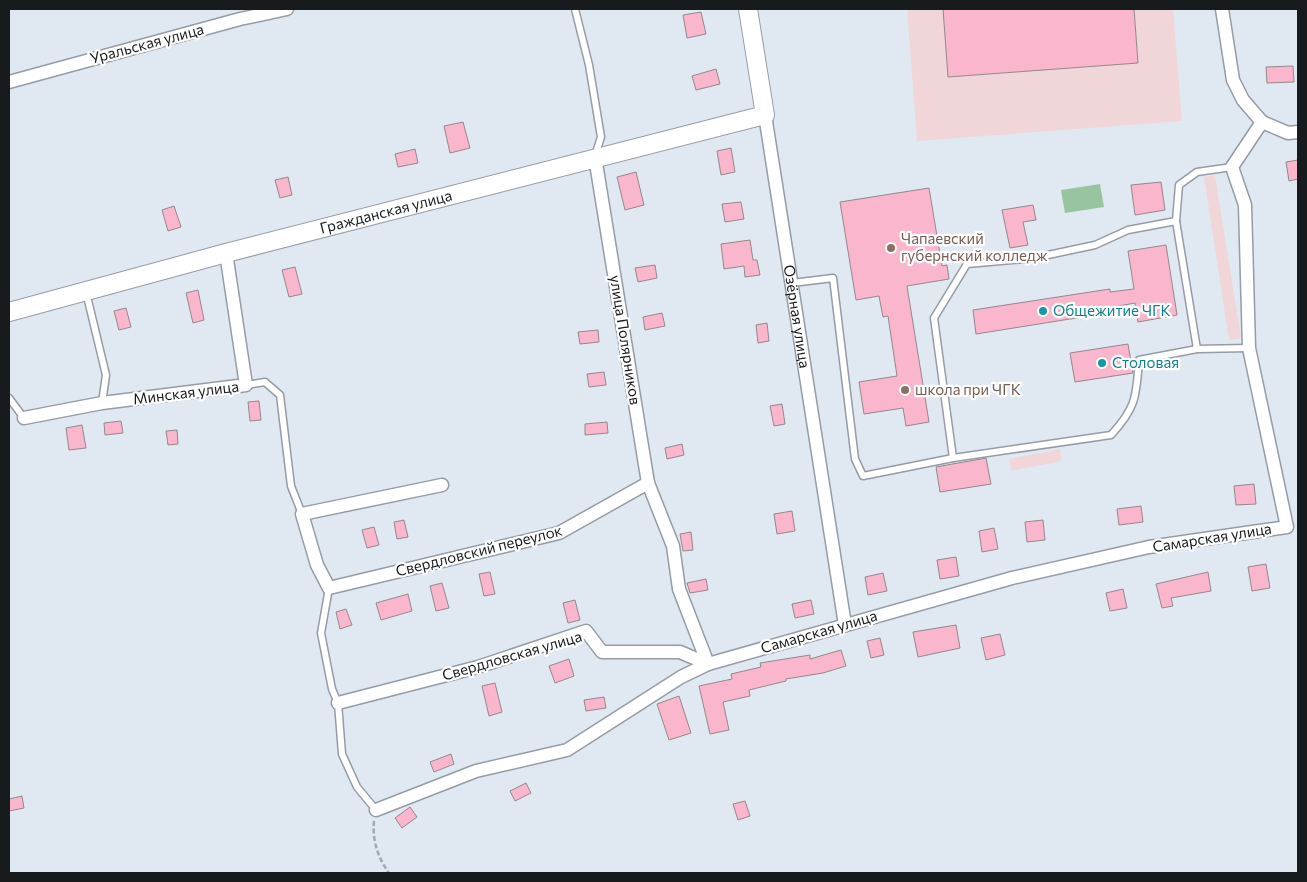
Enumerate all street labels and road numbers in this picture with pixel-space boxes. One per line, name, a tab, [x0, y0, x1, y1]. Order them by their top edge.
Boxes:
street label: Уральская улица	[88, 19, 206, 67]
street label: Гражданская улица	[318, 186, 454, 237]
street label: Озёрная улица	[781, 263, 815, 369]
street label: улица Полярников	[607, 274, 645, 406]
street label: Минская улица	[132, 377, 240, 407]
street label: Самарская улица	[1151, 519, 1273, 555]
street label: Свердловский переулок	[394, 521, 564, 579]
street label: Самарская улица	[758, 606, 879, 656]
street label: Свердловская улица	[440, 626, 584, 684]

